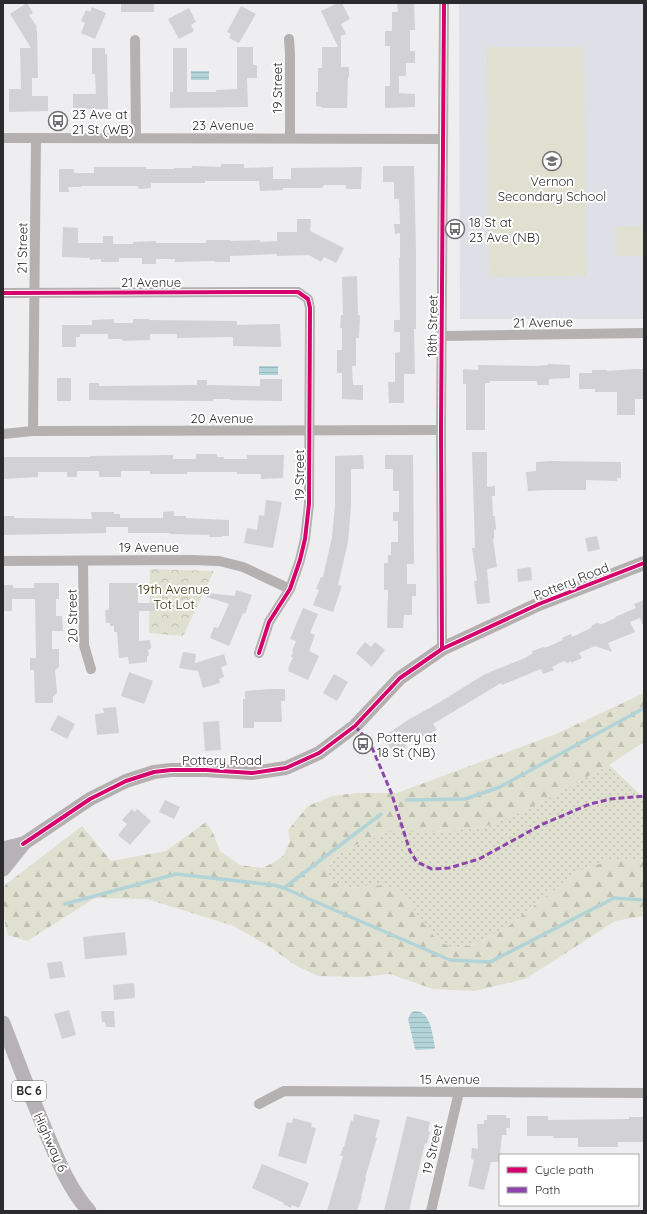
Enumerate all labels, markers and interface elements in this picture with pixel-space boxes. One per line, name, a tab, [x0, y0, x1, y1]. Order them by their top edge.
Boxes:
street label: 19 Street	[269, 62, 285, 114]
place label: 23 Ave at 21 St (WB)	[72, 106, 134, 137]
bus stop icon: 23 Ave at 21 St (WB)	[47, 110, 69, 132]
street label: 23 Avenue	[192, 117, 254, 133]
school or university icon: Vernon Secondary School	[541, 150, 563, 172]
place label: Vernon Secondary School	[498, 173, 606, 204]
place label: 18 St at 23 Ave (NB)	[469, 214, 540, 245]
bus stop icon: 18 St at 23 Ave (NB)	[444, 218, 466, 240]
street label: 21 Street	[14, 222, 30, 274]
street label: 21 Avenue	[121, 274, 181, 290]
street label: 18th Street	[423, 295, 441, 357]
street label: 21 Avenue	[513, 313, 573, 331]
street label: 20 Avenue	[191, 410, 253, 426]
street label: 19 Street	[291, 449, 307, 501]
street label: 19 Avenue	[119, 539, 179, 555]
street label: Pottery Road	[531, 559, 611, 603]
park label: 19th Avenue Tot Lot	[138, 581, 210, 612]
street label: 20 Street	[64, 589, 80, 643]
place label: Pottery at 18 St (NB)	[377, 729, 437, 760]
bus stop icon: Pottery at 18 St (NB)	[352, 733, 374, 755]
street label: Pottery Road	[182, 752, 262, 768]
street label: 15 Avenue	[420, 1071, 480, 1087]
road number: BC 6	[12, 1081, 46, 1101]
street label: Highway 6	[31, 1110, 71, 1174]
street label: 19 Street	[418, 1122, 446, 1176]
legend	[499, 1154, 639, 1206]
text: Cycle path	[535, 1162, 594, 1177]
text: Path	[535, 1182, 560, 1197]

